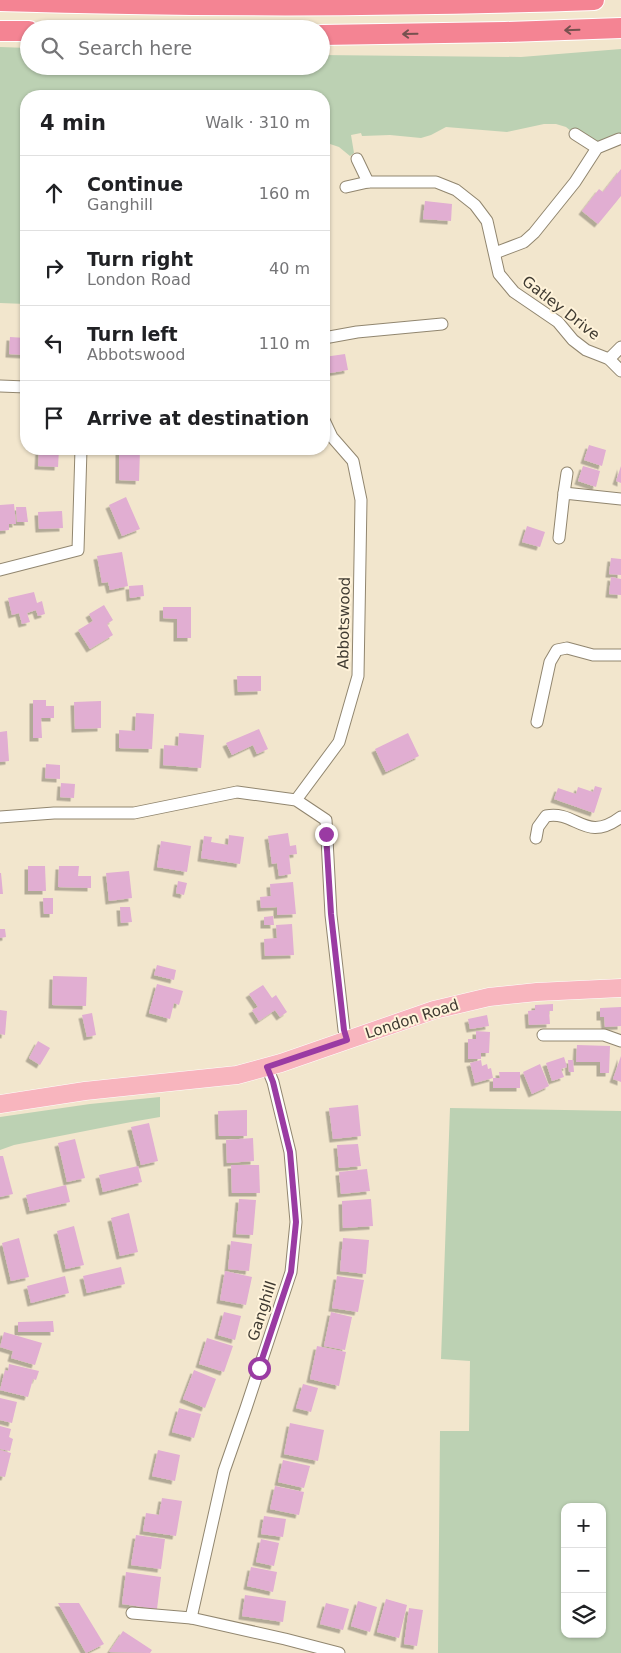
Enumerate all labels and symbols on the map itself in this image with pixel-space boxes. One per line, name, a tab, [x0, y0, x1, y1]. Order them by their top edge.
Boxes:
one-way arrow	[565, 25, 581, 34]
one-way arrow	[402, 29, 418, 38]
street label: Gatley Drive	[519, 272, 603, 344]
street label: Abbotswood	[334, 577, 354, 669]
route end	[315, 823, 338, 846]
street label: London Road	[363, 995, 461, 1043]
street label: Ganghill	[244, 1279, 280, 1343]
route start	[248, 1357, 271, 1380]

